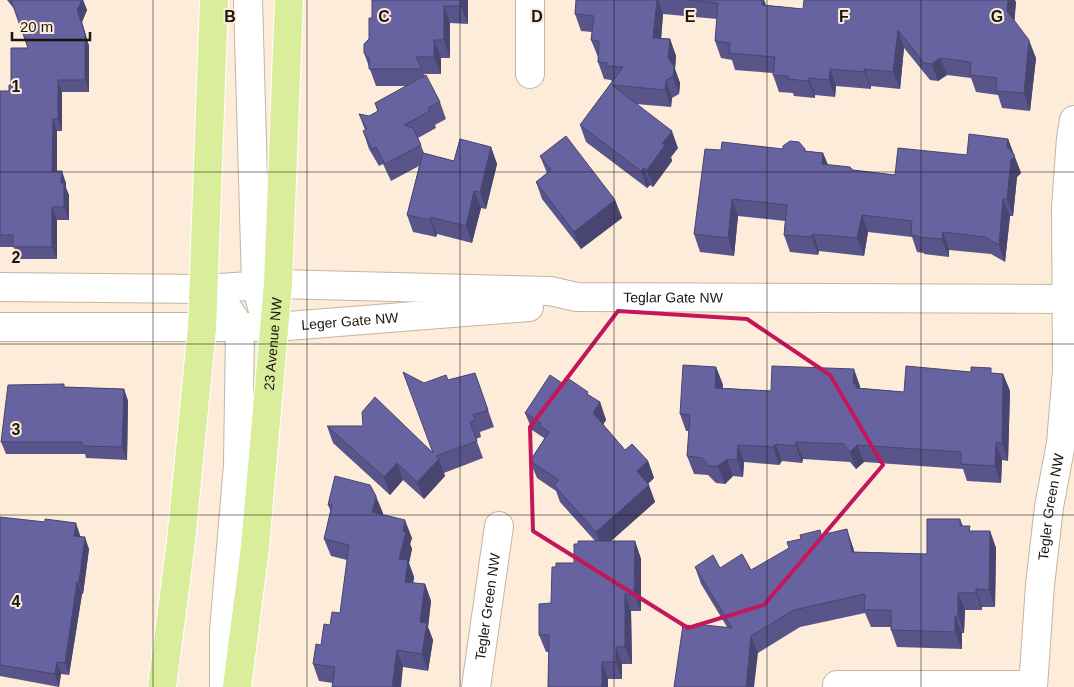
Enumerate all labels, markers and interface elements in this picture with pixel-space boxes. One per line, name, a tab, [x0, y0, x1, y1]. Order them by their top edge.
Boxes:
text: B	[224, 8, 236, 25]
text: C	[378, 8, 390, 25]
text: D	[531, 8, 543, 25]
text: E	[685, 8, 696, 25]
text: F	[839, 8, 849, 25]
text: G	[991, 8, 1003, 25]
scale bar	[12, 10, 90, 42]
text: 20 m	[20, 18, 53, 35]
text: 1	[12, 78, 21, 95]
text: 2	[12, 249, 21, 266]
street label: Teglar Gate NW	[623, 289, 724, 306]
street label: 23 Avenue NW	[261, 296, 285, 391]
street label: Leger Gate NW	[301, 309, 400, 333]
text: 3	[12, 421, 21, 438]
street label: Tegler Green NW	[1035, 451, 1067, 561]
street label: Tegler Green NW	[472, 551, 503, 662]
text: 4	[12, 593, 21, 610]

